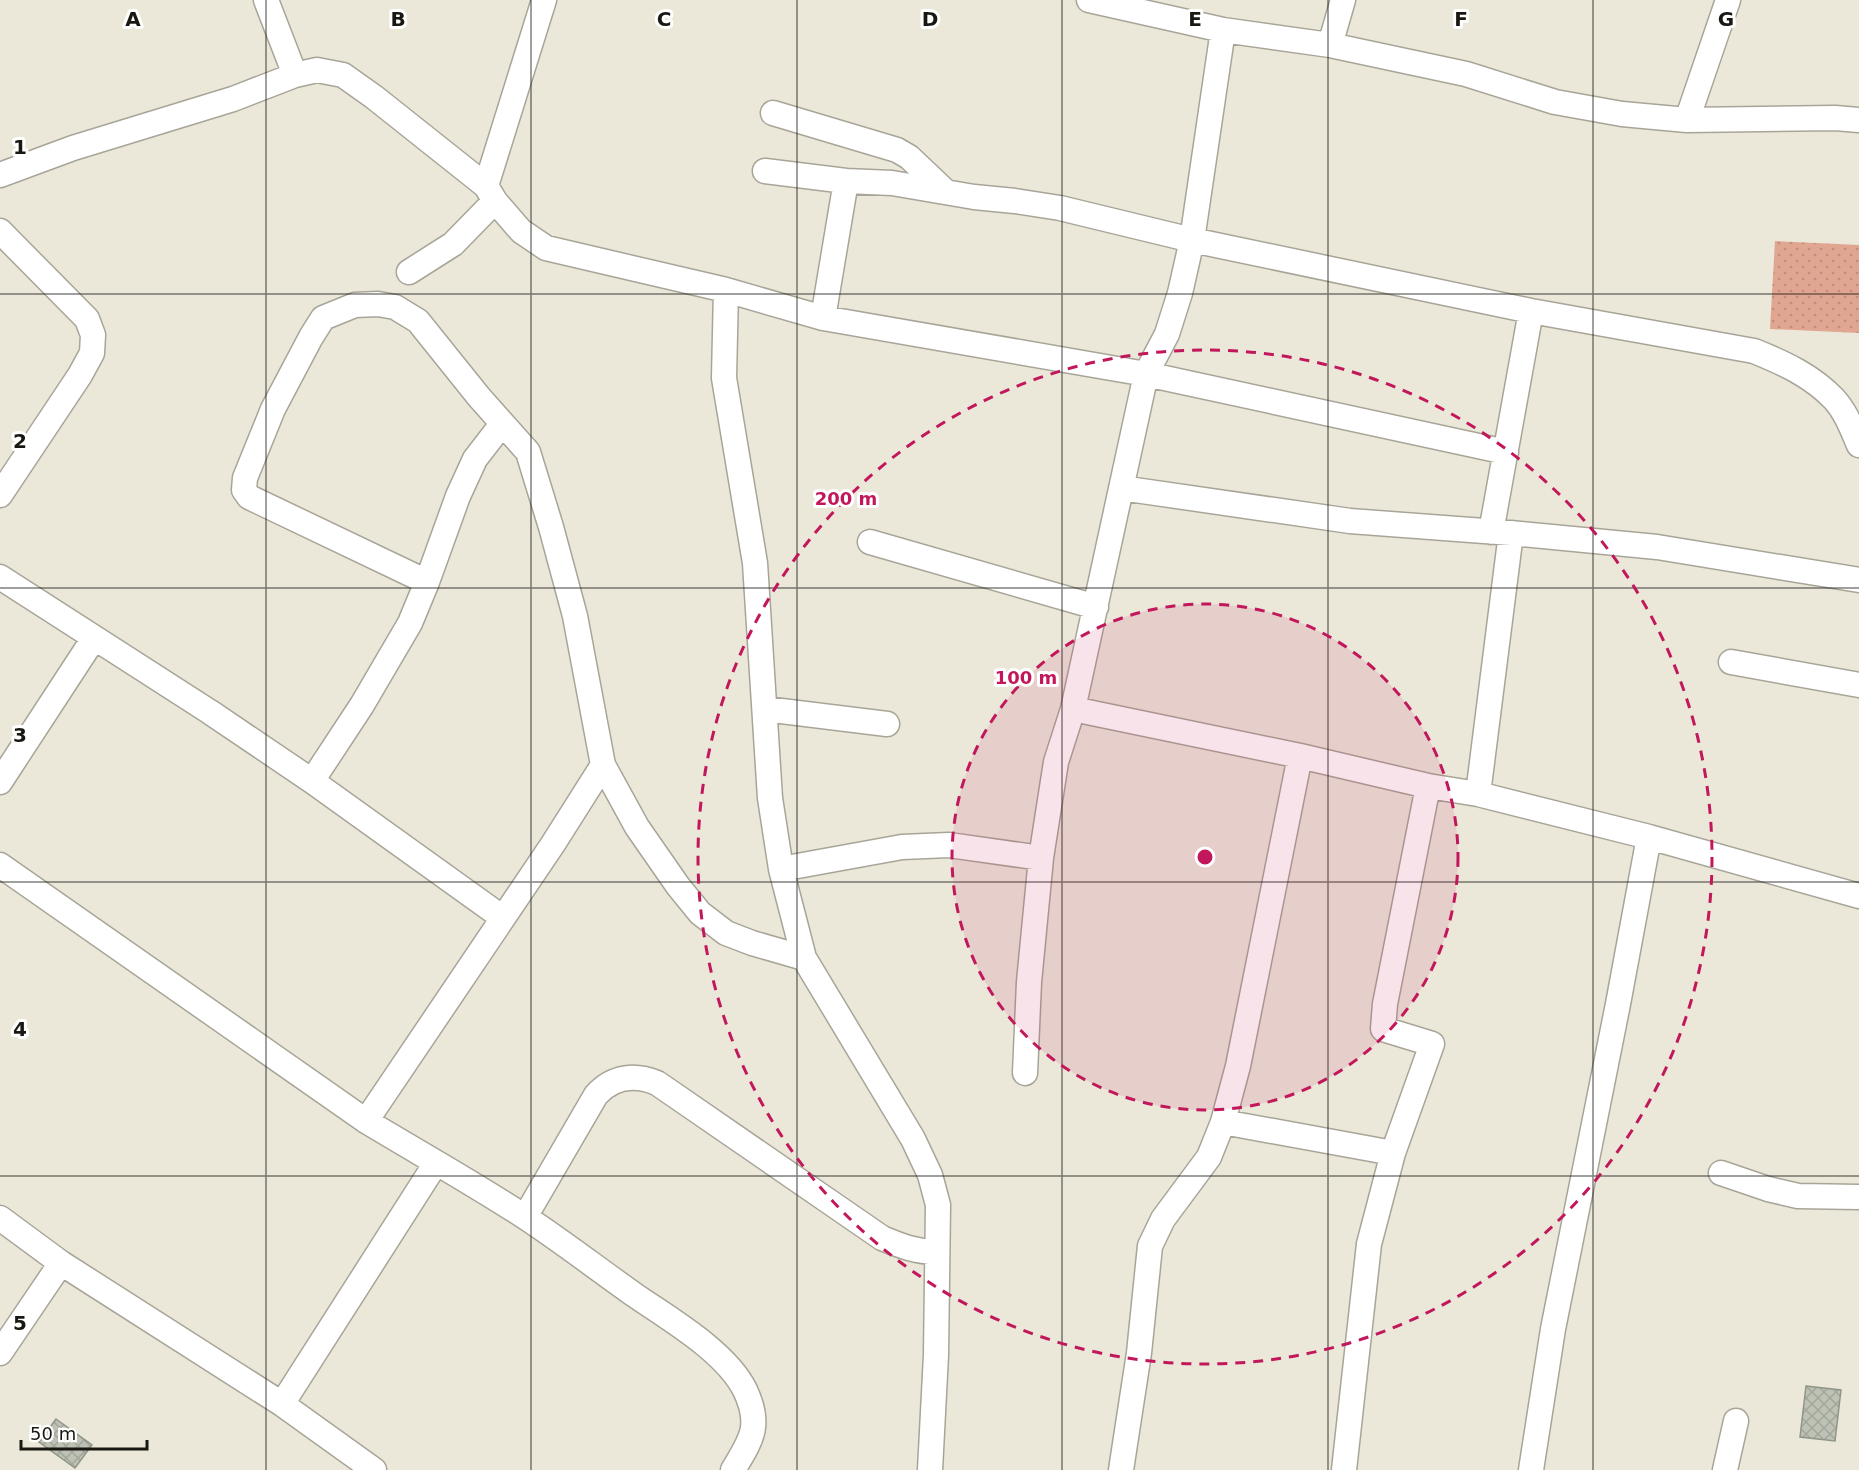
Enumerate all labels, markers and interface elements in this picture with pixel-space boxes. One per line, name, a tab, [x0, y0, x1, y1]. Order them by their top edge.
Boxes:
text: A	[125, 7, 141, 31]
text: B	[390, 7, 406, 31]
text: C	[657, 7, 671, 31]
text: D	[922, 7, 938, 31]
text: E	[1188, 7, 1202, 31]
text: F	[1454, 7, 1468, 31]
text: G	[1718, 7, 1734, 31]
text: 1	[13, 135, 27, 159]
text: 2	[13, 429, 27, 453]
text: 200 m	[815, 488, 877, 509]
text: 100 m	[995, 667, 1057, 688]
text: 3	[13, 723, 27, 747]
centre of rings	[1195, 847, 1215, 867]
text: 4	[13, 1017, 27, 1041]
text: 5	[13, 1311, 27, 1335]
scale bar	[21, 1413, 147, 1451]
text: 50 m	[30, 1423, 76, 1444]

